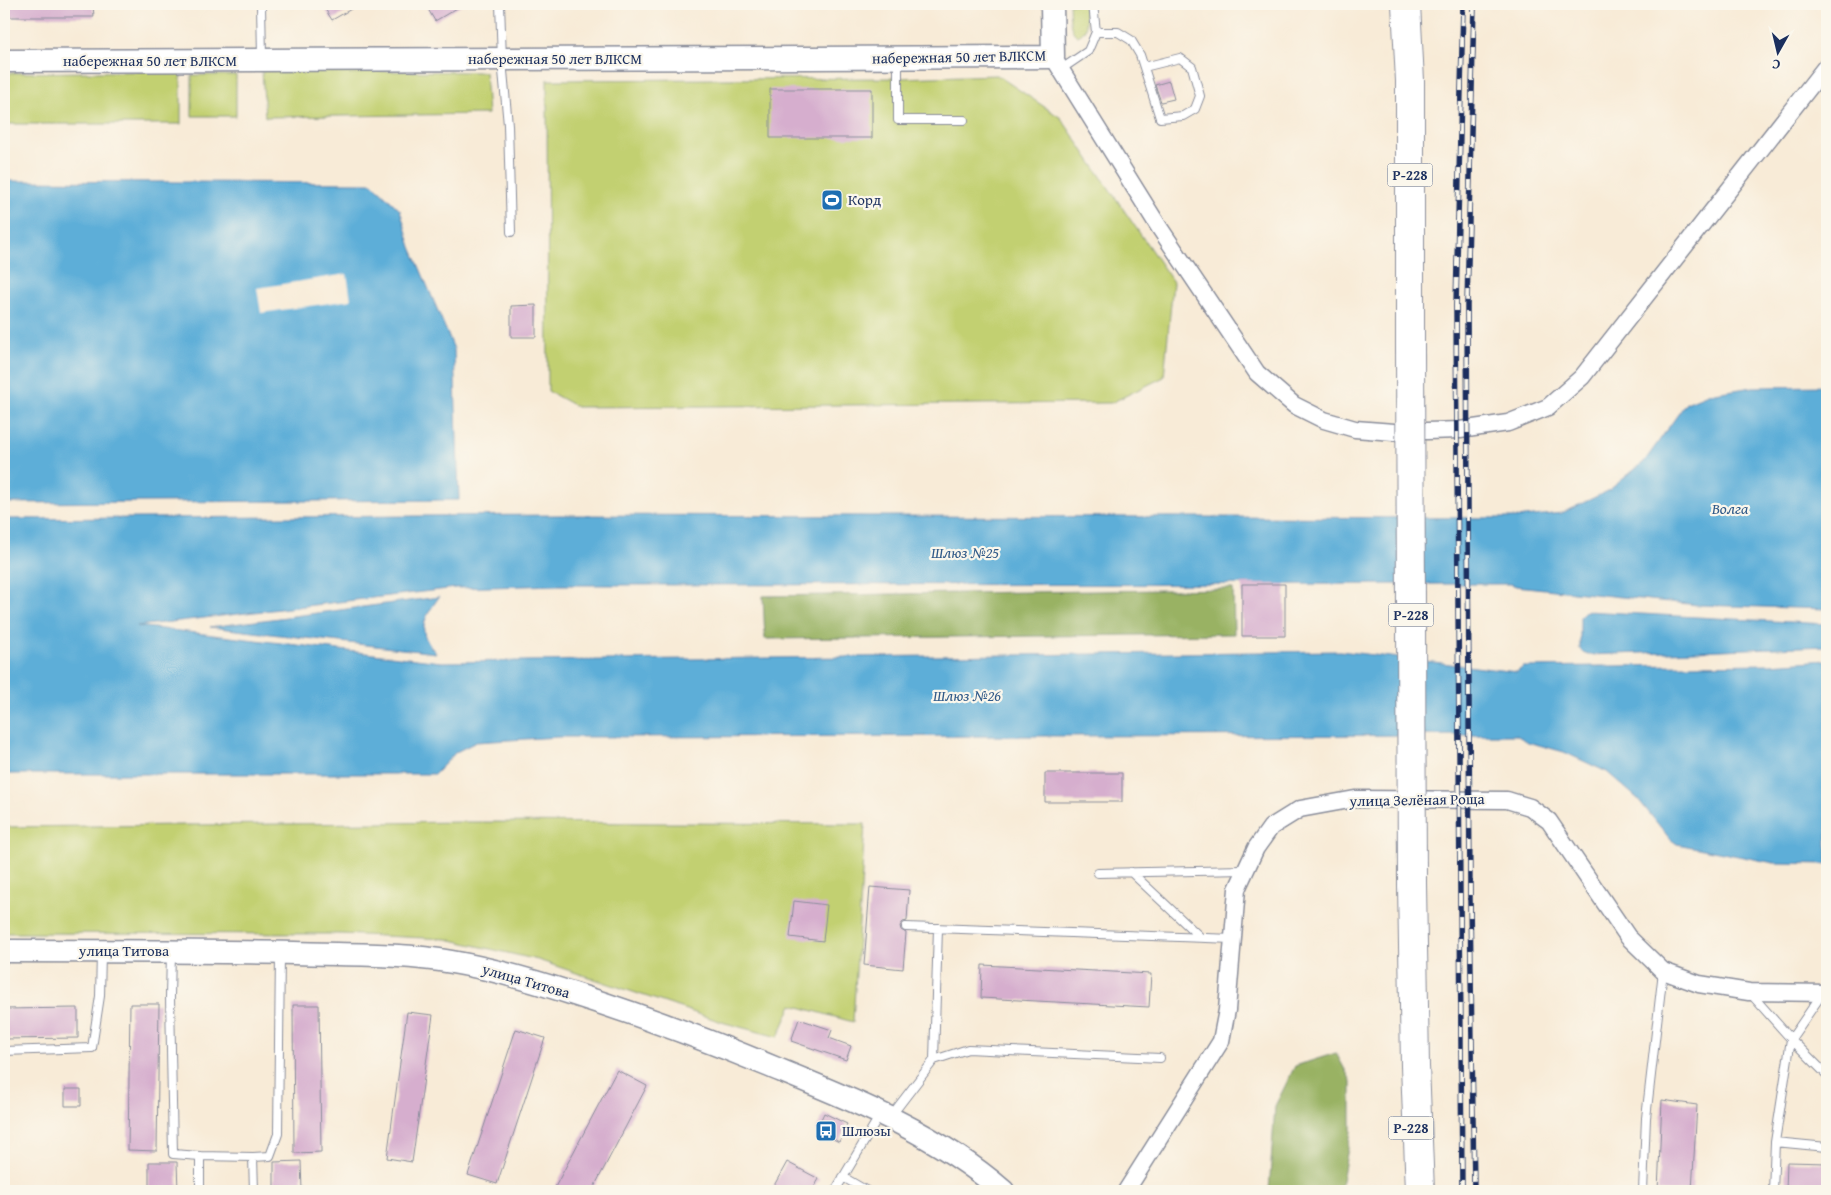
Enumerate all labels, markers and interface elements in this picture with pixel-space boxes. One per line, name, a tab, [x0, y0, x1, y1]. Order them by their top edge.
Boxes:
north arrow	[1754, 28, 1804, 78]
street label: набережная 50 лет ВЛКСМ	[872, 44, 1046, 69]
street label: набережная 50 лет ВЛКСМ	[468, 48, 642, 69]
street label: набережная 50 лет ВЛКСМ	[63, 50, 237, 71]
text: С	[1771, 54, 1782, 75]
road number: Р-228	[1388, 164, 1432, 186]
sports icon: Корд	[820, 188, 844, 212]
place label: Корд	[848, 189, 881, 210]
water label: Волга	[1711, 496, 1749, 520]
water label: Шлюз №25	[931, 540, 999, 564]
road number: Р-228	[1388, 604, 1434, 626]
water label: Шлюз №26	[933, 683, 1001, 707]
street label: улица Зелёная Роща	[1348, 788, 1486, 811]
street label: улица Титова	[78, 940, 170, 961]
street label: улица Титова	[479, 958, 573, 1003]
road number: Р-228	[1388, 1116, 1434, 1140]
bus stop icon: Шлюзы	[814, 1119, 838, 1143]
place label: Шлюзы	[842, 1120, 891, 1141]

